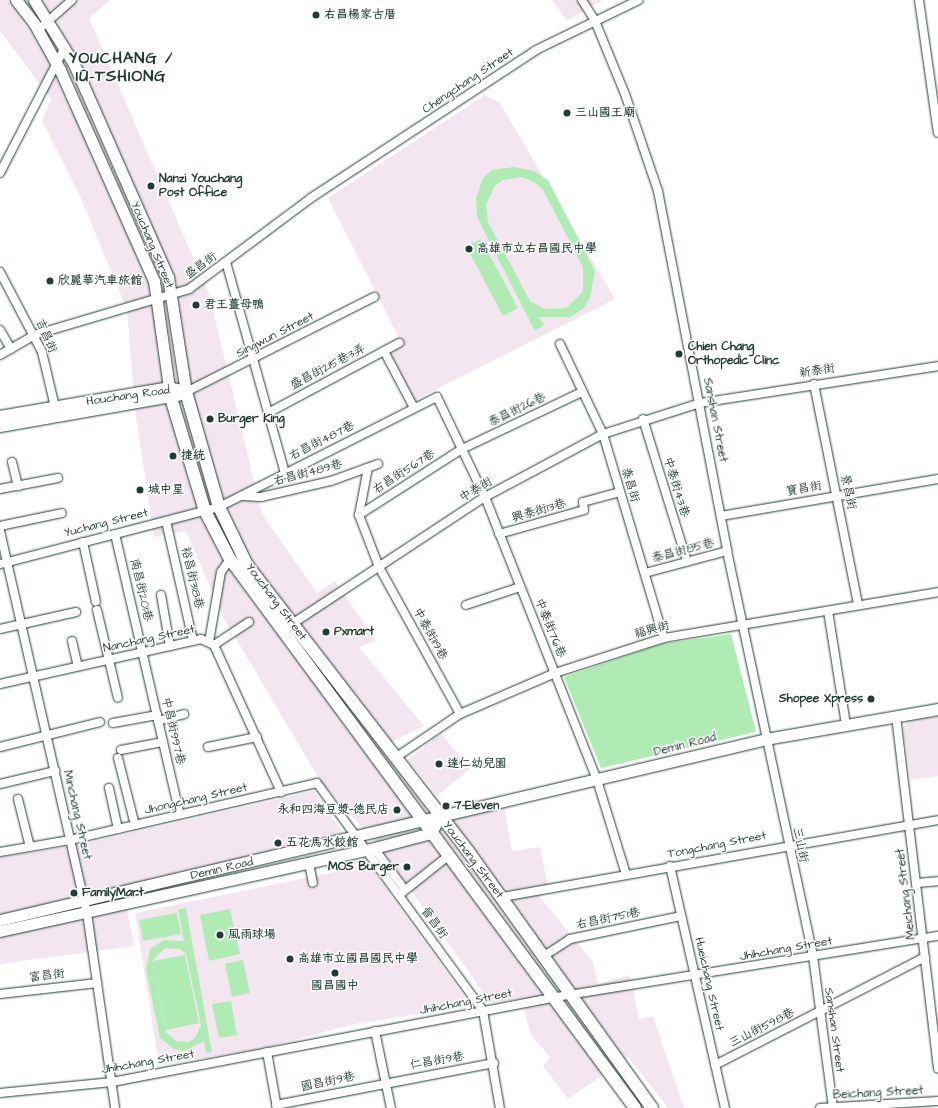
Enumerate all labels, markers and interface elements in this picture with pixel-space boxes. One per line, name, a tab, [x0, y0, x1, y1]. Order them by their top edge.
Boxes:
place label: 右昌楊家古厝	[324, 8, 396, 22]
marker: 右昌楊家古厝	[311, 10, 321, 20]
street label: Chengchang Street	[420, 45, 516, 117]
district label: YOUCHANG / IŪ-TSHIONG	[69, 48, 173, 86]
place label: 三山國王廟	[575, 106, 635, 120]
marker: 三山國王廟	[562, 108, 572, 118]
place label: Nanzi Youchang Post Office	[159, 172, 242, 200]
marker: Nanzi Youchang Post Office	[146, 181, 156, 191]
street label: Youchang Street	[127, 199, 177, 291]
place label: 高雄市立右昌國民中學	[477, 242, 597, 256]
marker: 高雄市立右昌國民中學	[464, 244, 474, 254]
street label: 盛昌街	[182, 250, 220, 282]
place label: 欣麗華汽車旅館	[58, 274, 142, 288]
marker: 欣麗華汽車旅館	[45, 276, 55, 286]
place label: 君王薑母鴨	[204, 298, 264, 312]
marker: 君王薑母鴨	[191, 300, 201, 310]
street label: Singwun Street	[234, 309, 316, 361]
street label: 吉昌街	[32, 317, 60, 355]
place label: Chien Chang Orthopedic Clinc	[688, 340, 780, 368]
street label: 盛昌街215巷3弄	[288, 341, 368, 393]
marker: Chien Chang Orthopedic Clinc	[673, 348, 685, 360]
street label: 新泰街	[798, 361, 836, 381]
street label: Sanshan Street	[700, 377, 730, 463]
street label: Houchang Road	[85, 383, 171, 409]
street label: 泰昌街26巷	[486, 390, 548, 430]
place label: Burger King	[218, 412, 285, 426]
marker: Burger King	[205, 414, 215, 424]
street label: 右昌街487巷	[287, 418, 357, 464]
street label: 右昌街567巷	[370, 447, 438, 497]
place label: 捷統	[181, 449, 205, 463]
marker: 捷統	[168, 451, 178, 461]
street label: 中泰街43巷	[660, 455, 692, 519]
street label: 右昌街489巷	[272, 457, 344, 489]
street label: 泰昌街	[618, 466, 642, 504]
street label: 景昌街	[837, 473, 859, 511]
street label: 中泰街	[457, 475, 495, 505]
street label: 寶昌街	[785, 479, 823, 499]
place label: 城中星	[148, 483, 184, 497]
marker: 城中星	[135, 485, 145, 495]
street label: 興泰街13巷	[510, 496, 568, 526]
street label: Yuchang Street	[62, 506, 150, 540]
street label: 泰昌街85巷	[650, 536, 716, 566]
street label: 裕昌街318巷	[178, 545, 206, 611]
street label: 南昌街201巷	[127, 557, 155, 623]
street label: Youchang Street	[242, 561, 310, 643]
street label: 中泰街76巷	[532, 596, 568, 660]
street label: 中泰街119巷	[410, 605, 450, 663]
street label: 福興街	[633, 618, 671, 642]
street label: Nanchang Street	[102, 622, 196, 656]
place label: Pxmart	[334, 625, 374, 639]
marker: Pxmart	[321, 627, 331, 637]
place label: Shopee Xpress	[779, 692, 863, 706]
marker: Shopee Xpress	[866, 694, 876, 704]
street label: 中昌街997巷	[158, 696, 188, 766]
street label: Demin Road	[652, 730, 718, 760]
place label: 達仁幼兒園	[447, 757, 507, 771]
marker: 達仁幼兒園	[434, 759, 444, 769]
street label: Minchang Street	[60, 769, 94, 861]
street label: Jhongchang Street	[143, 780, 249, 818]
place label: 7-Eleven	[454, 799, 499, 813]
marker: 7-Eleven	[441, 801, 451, 811]
place label: 永和四海豆漿-德民店	[277, 803, 389, 817]
marker: 永和四海豆漿-德民店	[392, 805, 402, 815]
street label: Youchang Street	[439, 819, 507, 901]
street label: 三山街	[789, 826, 811, 864]
street label: Tongchang Street	[667, 828, 767, 862]
place label: 五花馬水餃館	[286, 836, 358, 850]
marker: 五花馬水餃館	[273, 838, 283, 848]
street label: Meichang Street	[893, 848, 919, 940]
street label: Demin Road	[189, 855, 255, 883]
place label: MOS Burger	[328, 860, 399, 874]
marker: MOS Burger	[402, 862, 412, 872]
place label: FamilyMart	[82, 886, 144, 900]
marker: FamilyMart	[69, 888, 79, 898]
street label: 晉昌街	[418, 904, 450, 942]
street label: 右昌街751巷	[575, 905, 641, 933]
place label: 風雨球場	[228, 928, 276, 942]
marker: 風雨球場	[215, 930, 225, 940]
street label: Jhihchang Street	[739, 934, 833, 964]
street label: Hueichang Street	[691, 936, 727, 1032]
place label: 高雄市立國昌國民中學	[298, 952, 418, 966]
marker: 高雄市立國昌國民中學	[285, 954, 295, 964]
street label: 富昌街	[28, 967, 66, 985]
marker: 國昌國中	[330, 968, 340, 978]
place label: 國昌國中	[311, 979, 359, 993]
street label: Jhihchang Street	[419, 986, 513, 1018]
street label: Sanshan Street	[821, 987, 847, 1073]
street label: 三山街598巷	[727, 1005, 797, 1051]
street label: Jhihchang Street	[101, 1047, 195, 1077]
street label: 仁昌街9巷	[409, 1049, 465, 1073]
street label: 國昌街9巷	[300, 1069, 356, 1095]
street label: Beichang Street	[832, 1083, 924, 1103]

